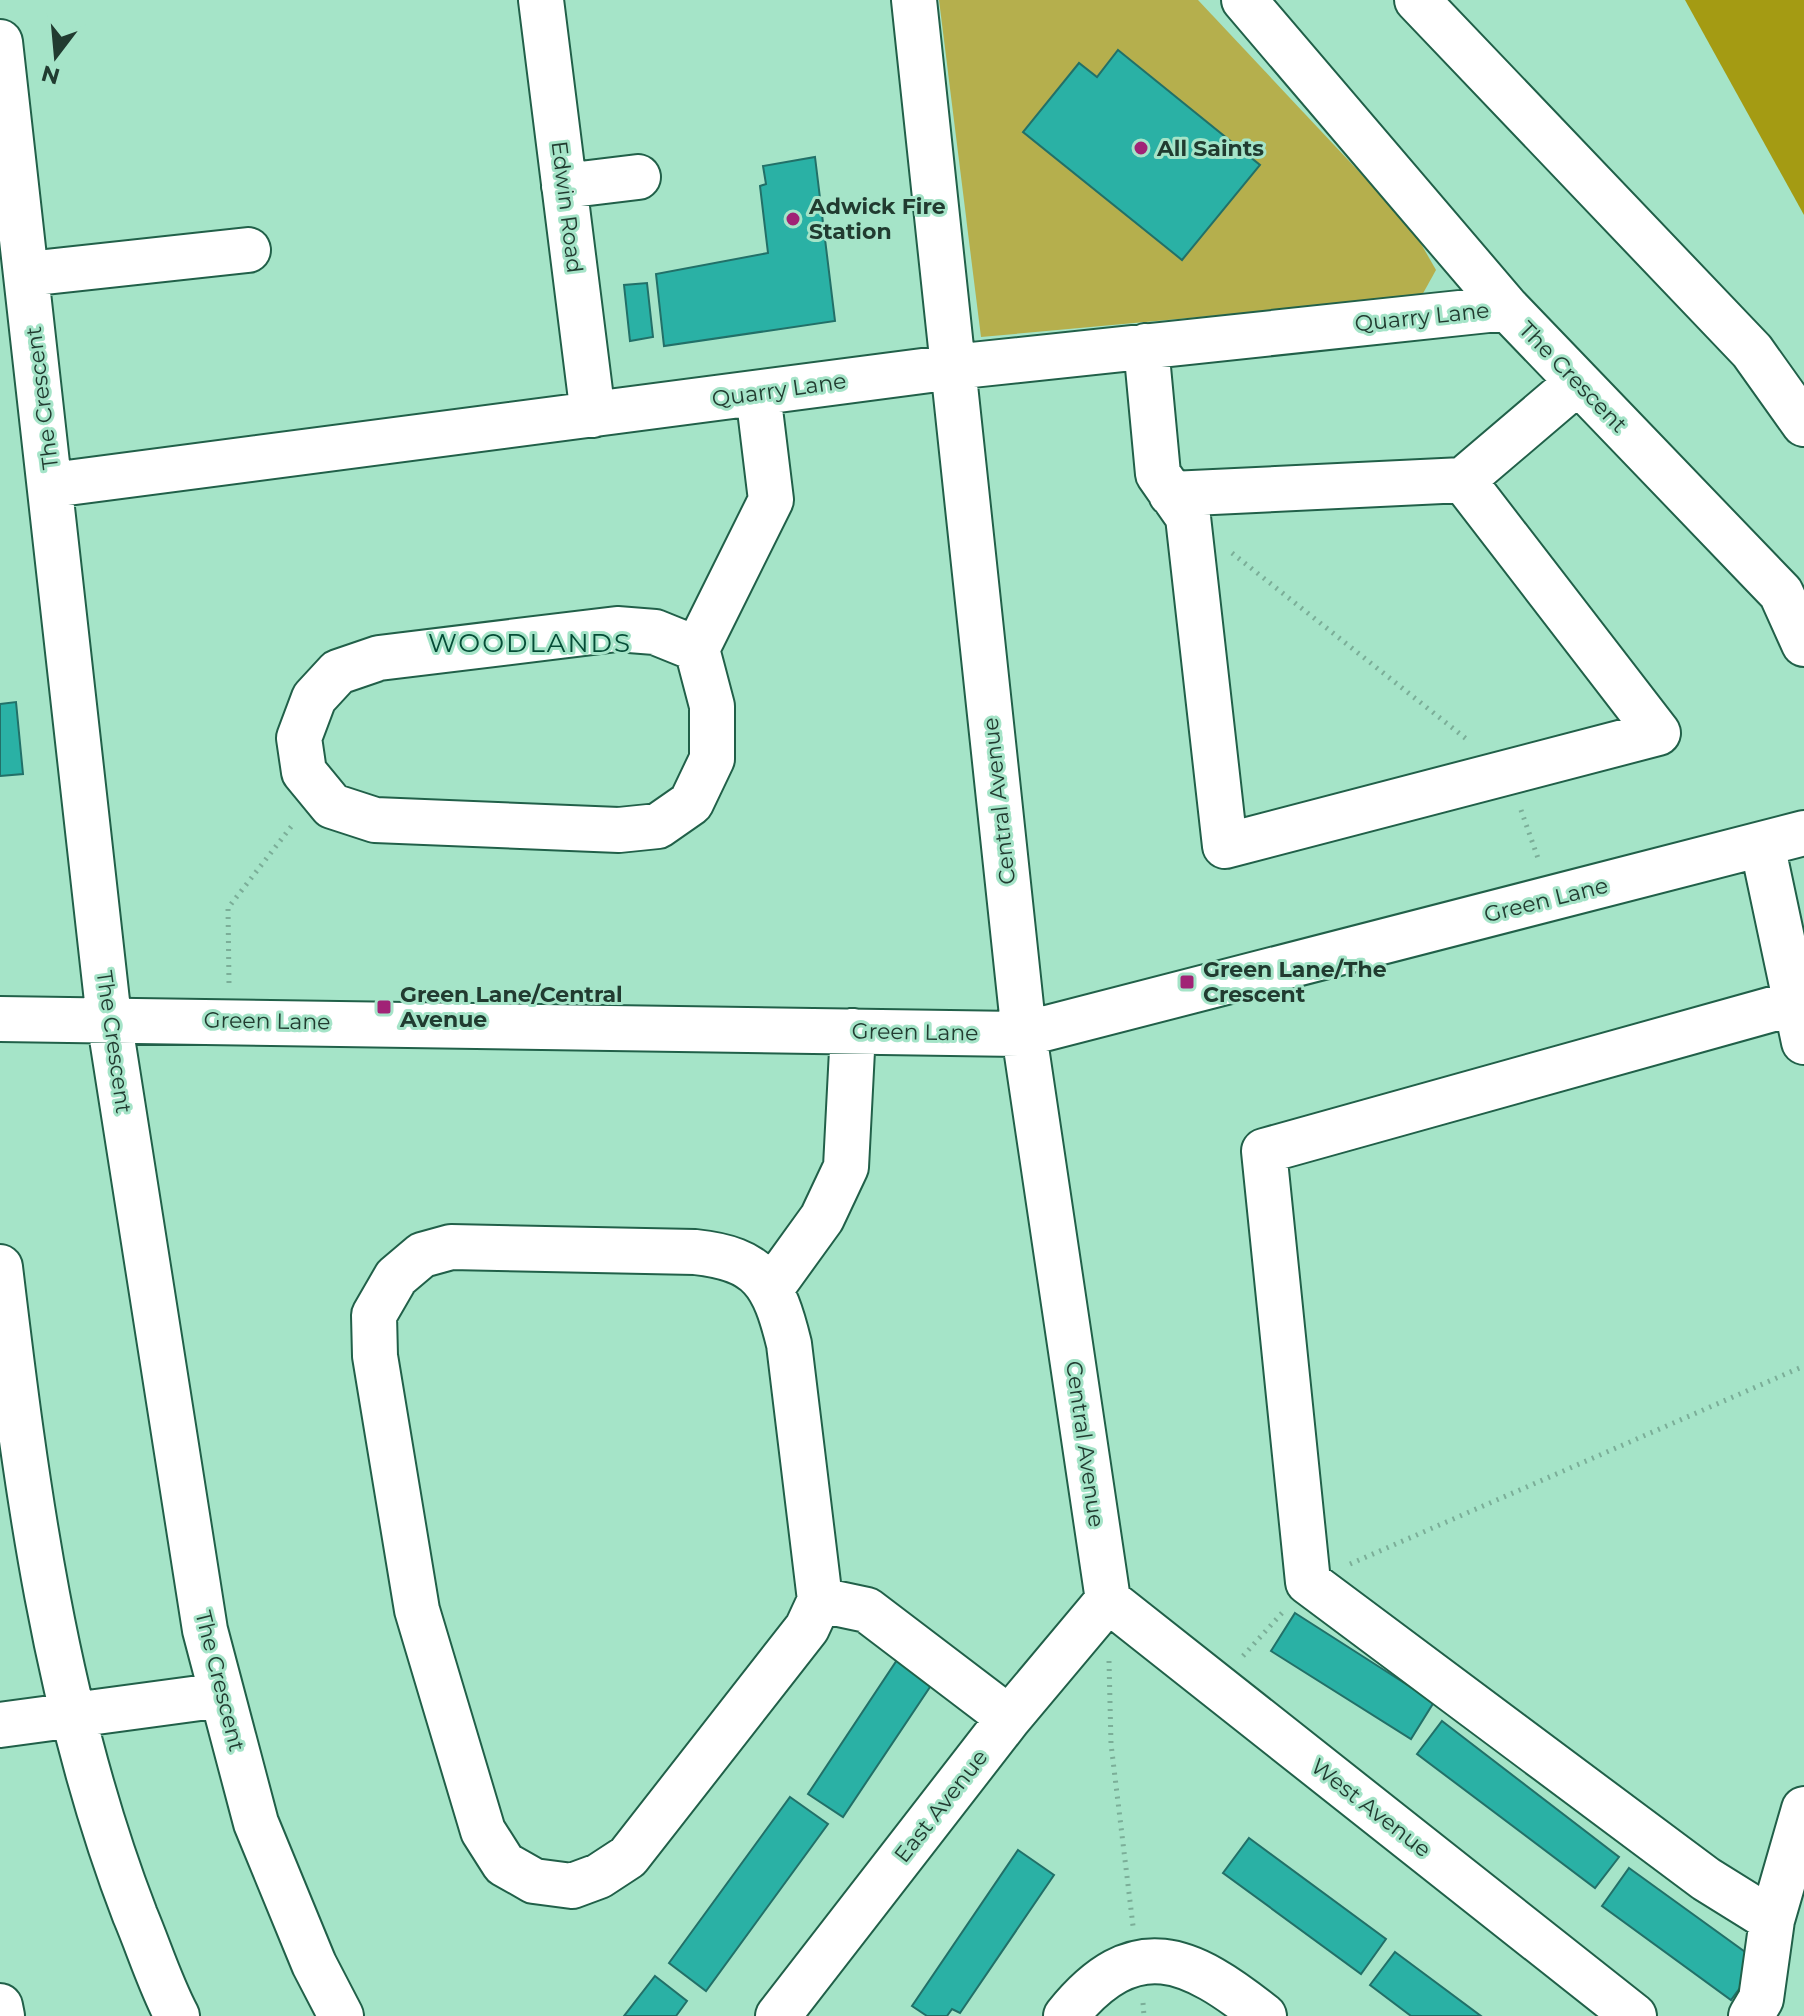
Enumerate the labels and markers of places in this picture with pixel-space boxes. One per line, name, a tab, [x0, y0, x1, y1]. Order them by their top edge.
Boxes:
place label: All Saints	[1156, 135, 1264, 162]
marker: All Saints	[1132, 139, 1150, 157]
place label: Adwick Fire Station	[808, 193, 946, 245]
marker: Adwick Fire Station	[784, 210, 802, 228]
place label: Green Lane/The Crescent	[1203, 956, 1387, 1008]
marker: Green Lane/The Crescent	[1178, 973, 1196, 991]
place label: Green Lane/Central Avenue	[399, 981, 623, 1033]
marker: Green Lane/Central Avenue	[375, 998, 393, 1016]

